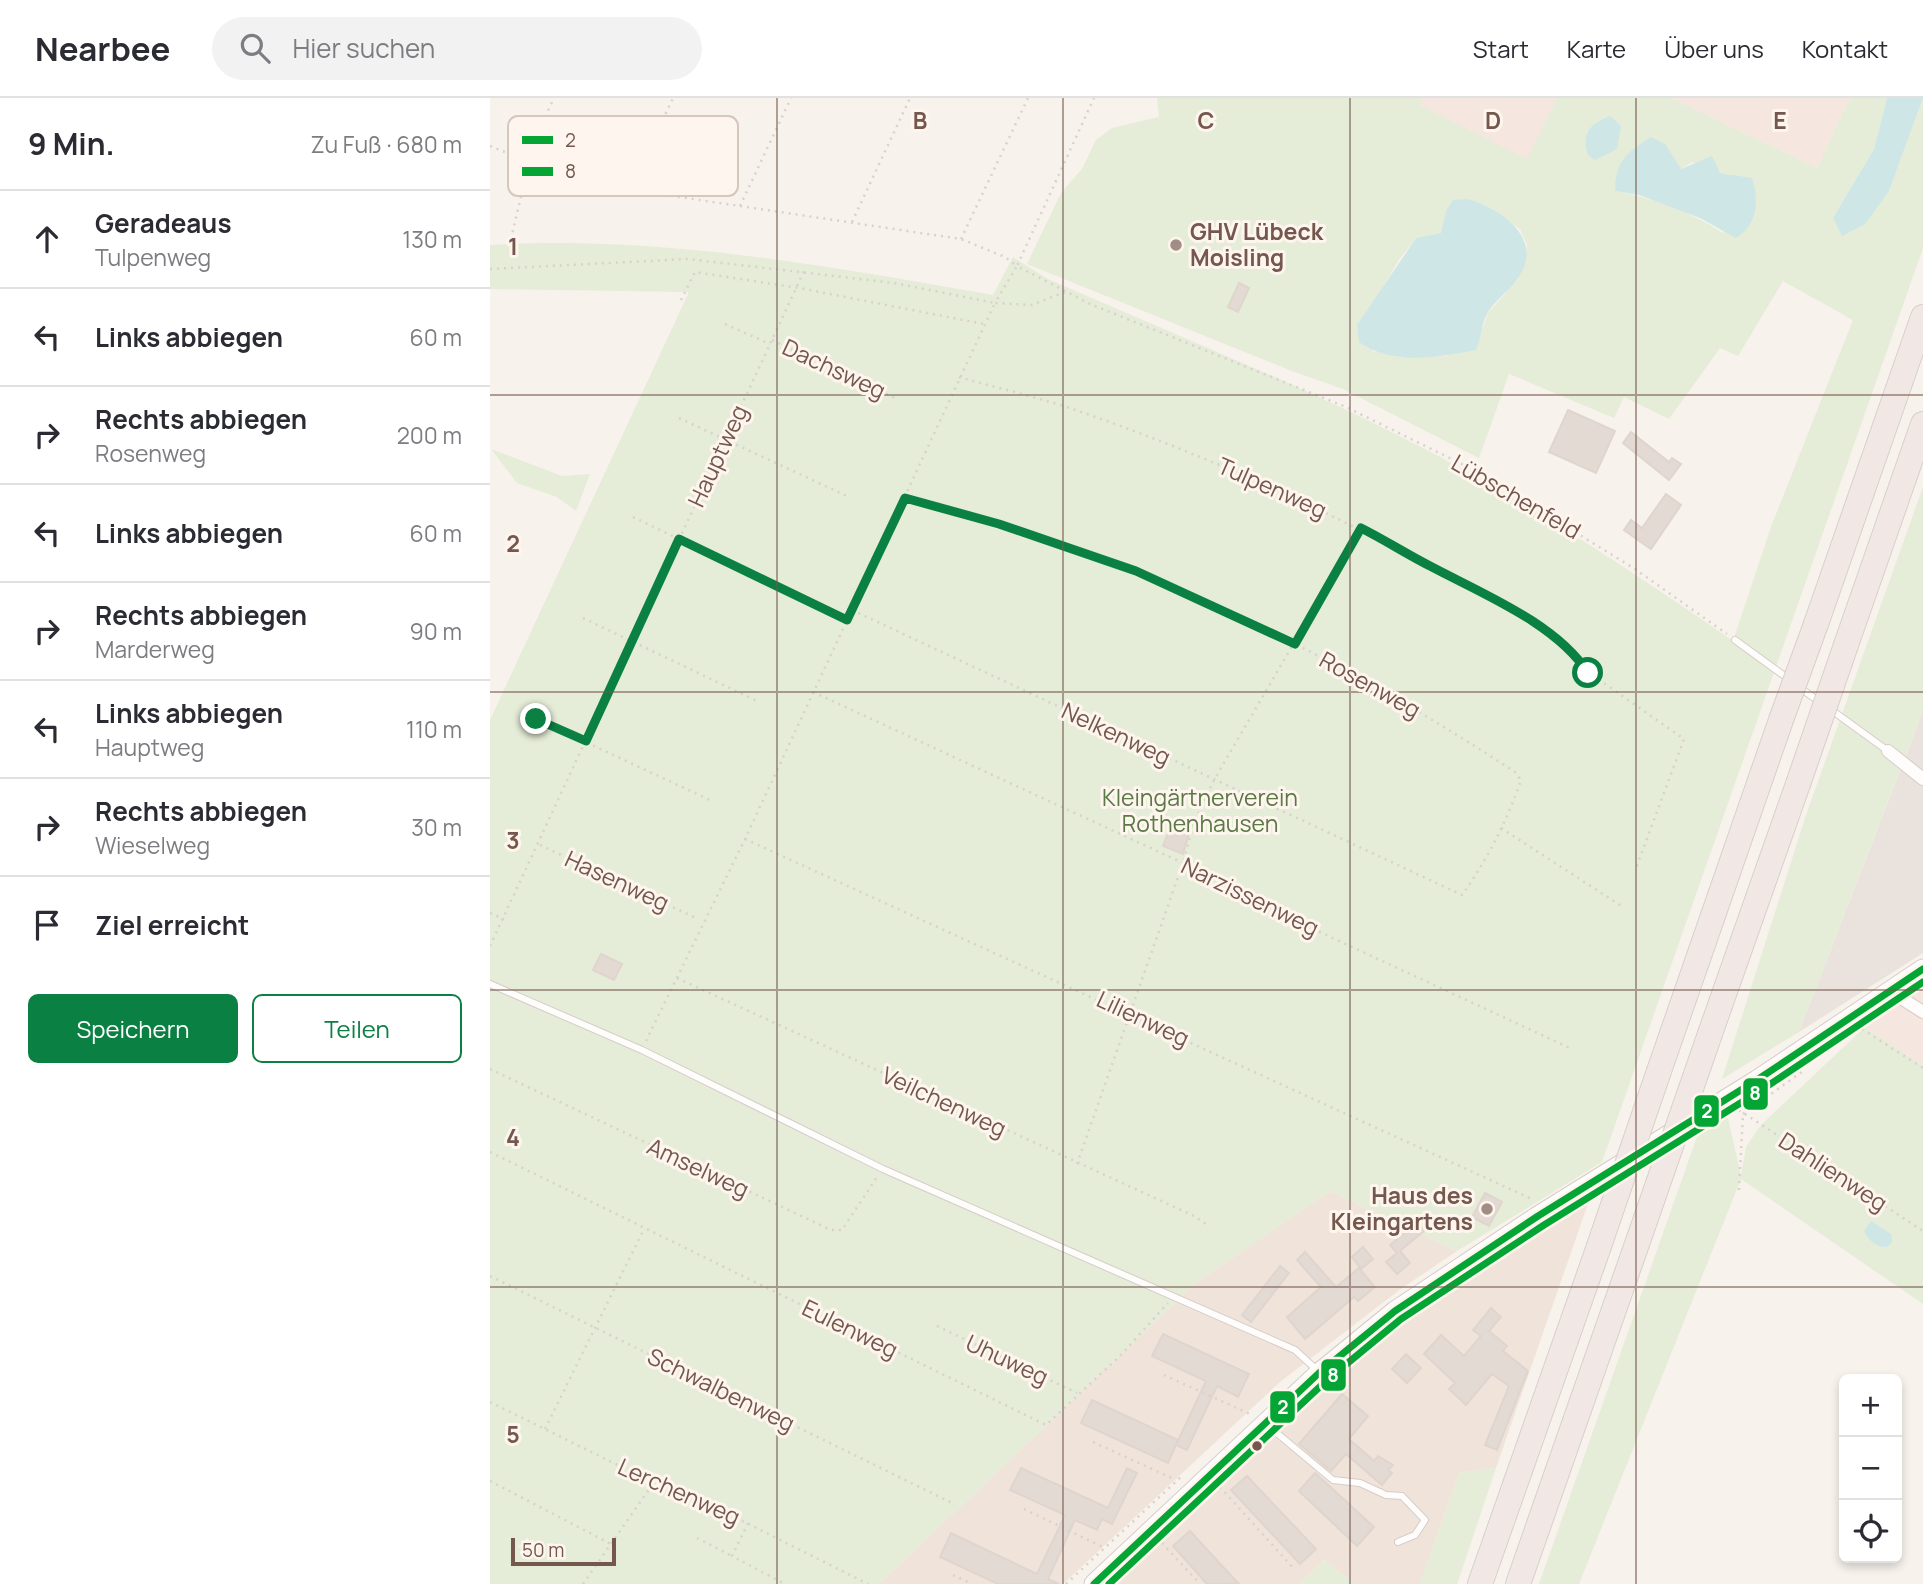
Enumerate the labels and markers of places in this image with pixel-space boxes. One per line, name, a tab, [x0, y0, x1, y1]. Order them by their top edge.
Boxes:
place label: GHV Lübeck Moisling	[1190, 215, 1324, 273]
marker: GHV Lübeck Moisling	[1168, 237, 1184, 253]
place label: Haus des Kleingartens	[1331, 1179, 1473, 1237]
marker: Haus des Kleingartens	[1479, 1201, 1495, 1217]
unlabelled marker	[1250, 1439, 1264, 1453]

